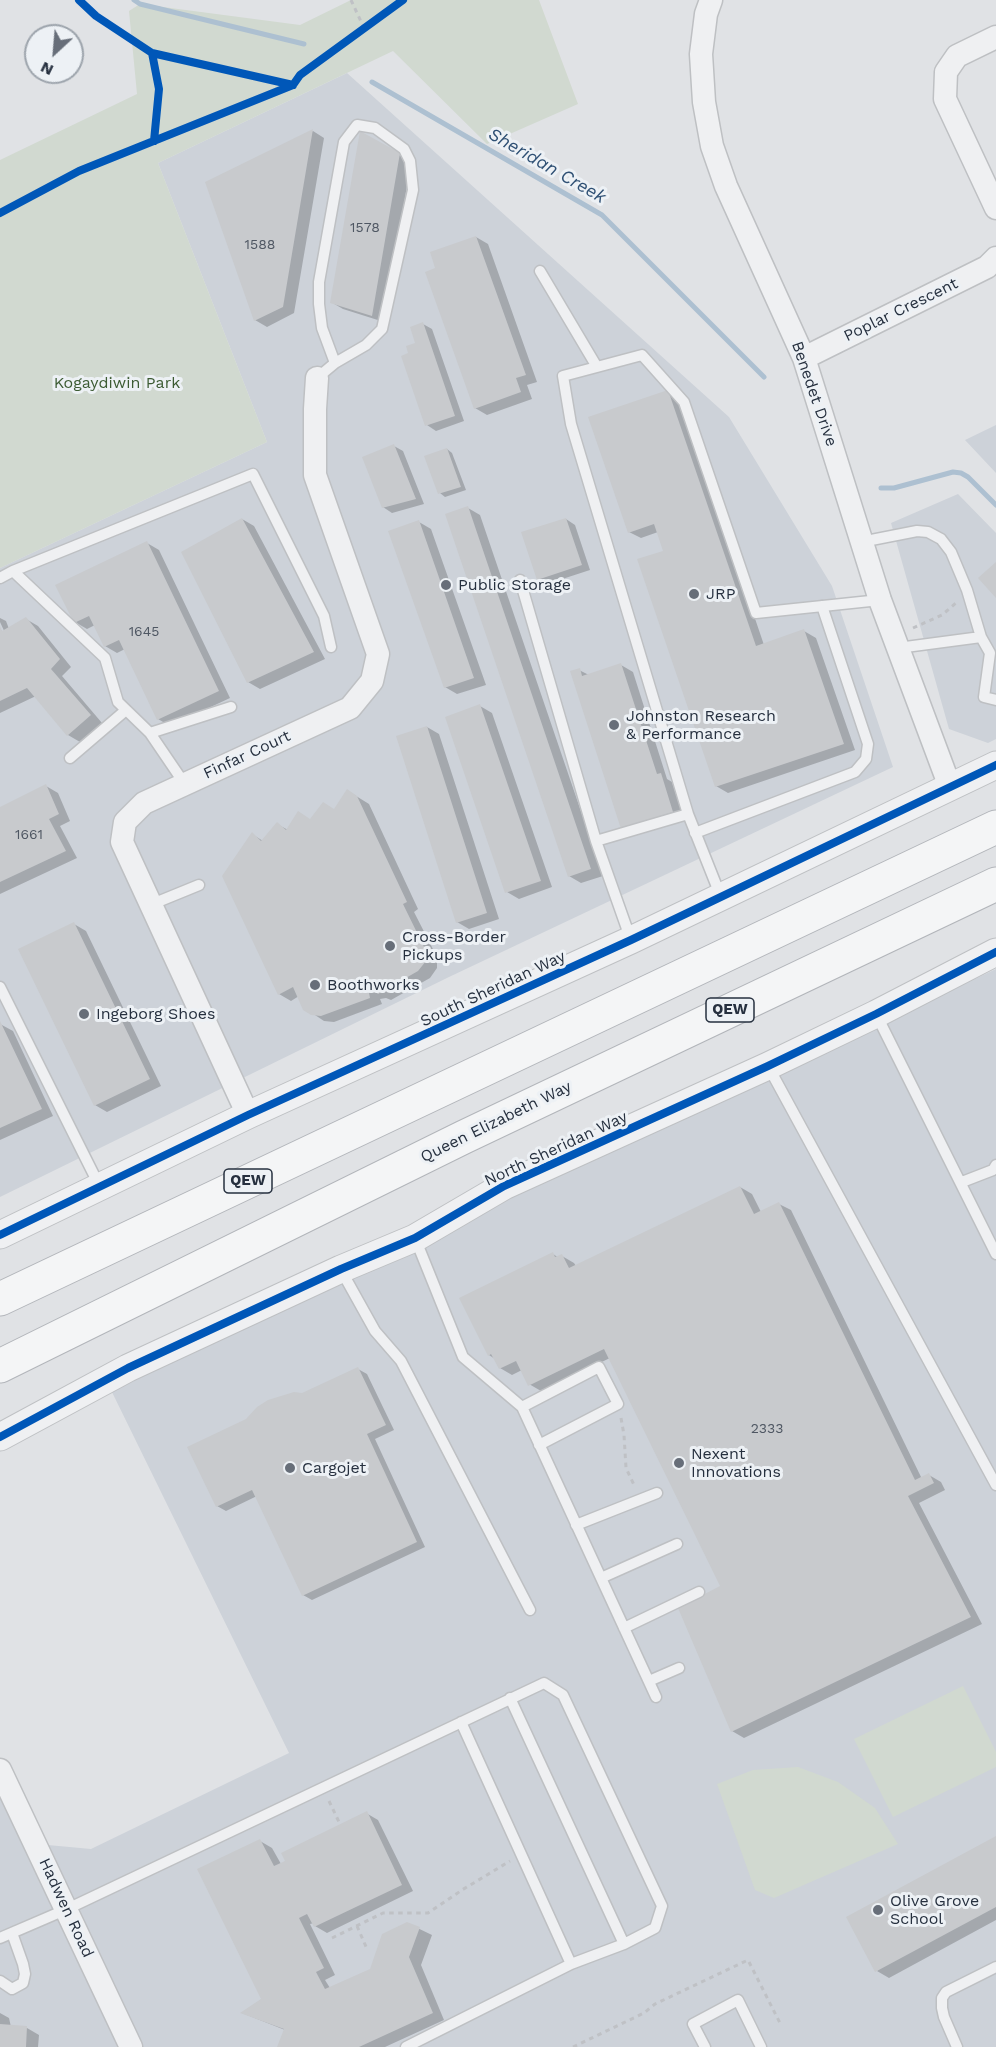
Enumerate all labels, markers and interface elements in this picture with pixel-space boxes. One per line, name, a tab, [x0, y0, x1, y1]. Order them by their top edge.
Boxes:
north arrow	[24, 24, 84, 84]
text: N	[37, 58, 56, 80]
water label: Sheridan Creek	[484, 124, 610, 208]
house number: 1578	[350, 220, 380, 236]
house number: 1588	[245, 237, 275, 253]
street label: Poplar Crescent	[841, 274, 961, 346]
street label: Benedet Drive	[787, 339, 841, 449]
park label: Kogaydiwin Park	[54, 373, 180, 393]
place label: Public Storage	[458, 575, 571, 595]
marker: Public Storage	[439, 578, 453, 592]
place label: JRP	[706, 584, 735, 604]
marker: JRP	[687, 587, 701, 601]
house number: 1645	[129, 624, 159, 640]
place label: Johnston Research & Performance	[626, 706, 776, 744]
marker: Johnston Research & Performance	[607, 718, 621, 732]
street label: Finfar Court	[200, 726, 294, 784]
house number: 1661	[15, 827, 43, 843]
place label: Cross-Border Pickups	[402, 927, 506, 965]
marker: Cross-Border Pickups	[383, 939, 397, 953]
street label: South Sheridan Way	[417, 947, 569, 1031]
place label: Boothworks	[327, 975, 420, 995]
marker: Boothworks	[308, 978, 322, 992]
road number: QEW	[706, 998, 754, 1022]
place label: Ingeborg Shoes	[96, 1004, 215, 1024]
marker: Ingeborg Shoes	[77, 1007, 91, 1021]
street label: Queen Elizabeth Way	[418, 1077, 574, 1167]
street label: North Sheridan Way	[481, 1107, 631, 1191]
road number: QEW	[224, 1169, 272, 1193]
house number: 2333	[751, 1421, 783, 1437]
place label: Nexent Innovations	[691, 1444, 781, 1482]
marker: Nexent Innovations	[672, 1456, 686, 1470]
place label: Cargojet	[302, 1458, 366, 1478]
marker: Cargojet	[283, 1461, 297, 1475]
street label: Hadwen Road	[35, 1855, 97, 1961]
place label: Olive Grove School	[890, 1891, 979, 1929]
marker: Olive Grove School	[871, 1903, 885, 1917]

